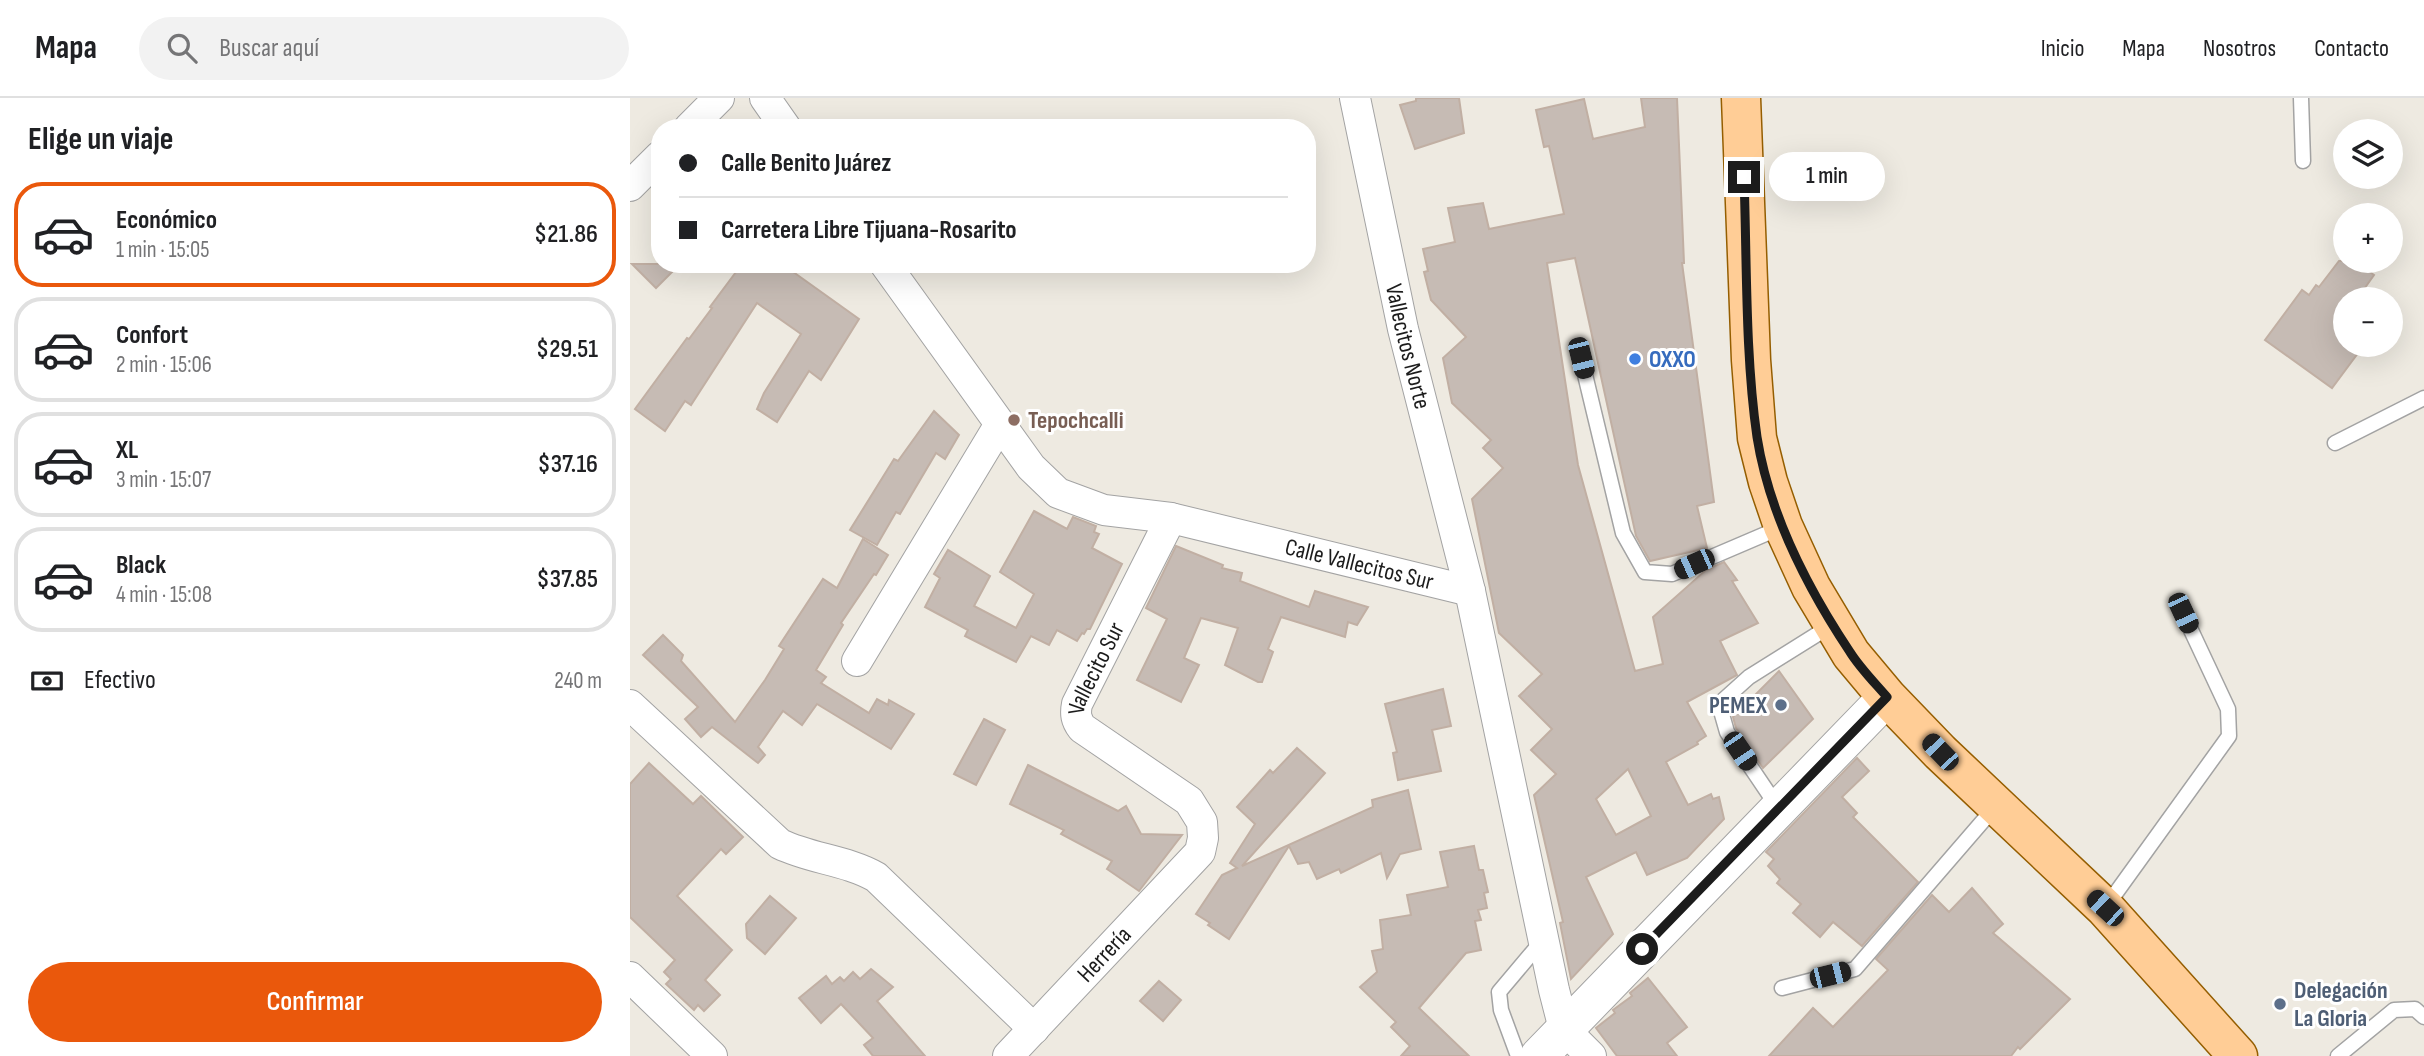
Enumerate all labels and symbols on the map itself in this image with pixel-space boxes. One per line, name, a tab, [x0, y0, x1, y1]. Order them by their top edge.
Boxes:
callout: 1 min	[1768, 153, 1884, 202]
route end	[1728, 161, 1760, 193]
street label: Vallecitos Norte	[1379, 281, 1437, 412]
car	[1566, 335, 1597, 381]
place label: OXXO	[1649, 345, 1696, 374]
marker: OXXO	[1627, 351, 1643, 367]
place label: Tepochcalli	[1028, 406, 1124, 435]
marker: Tepochcalli	[1006, 412, 1022, 428]
street label: Calle Vallecitos Sur	[1282, 532, 1437, 597]
car	[1671, 546, 1718, 582]
car	[2165, 590, 2202, 636]
street label: Vallecito Sur	[1062, 617, 1131, 716]
place label: PEMEX	[1709, 691, 1768, 720]
marker: PEMEX	[1773, 697, 1789, 713]
car	[1720, 728, 1761, 774]
car	[1918, 730, 1963, 774]
car	[2083, 886, 2128, 930]
street label: Herrería	[1071, 921, 1137, 988]
route start	[1626, 933, 1658, 965]
car	[1808, 960, 1853, 990]
place label: Delegación La Gloria	[2294, 976, 2388, 1033]
marker: Delegación La Gloria	[2272, 996, 2288, 1012]

